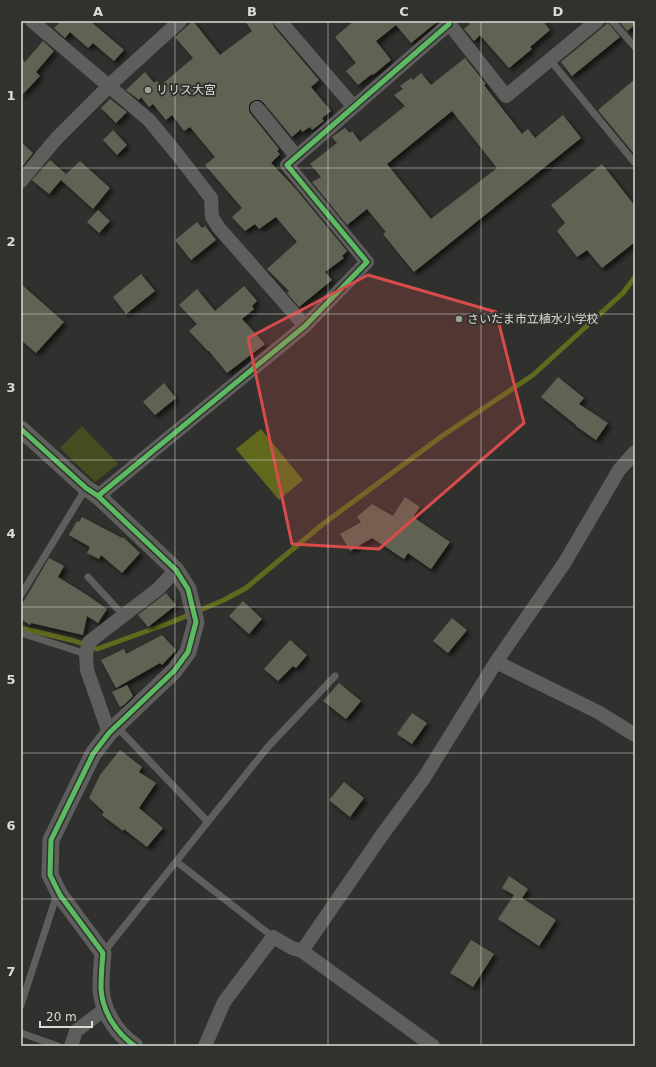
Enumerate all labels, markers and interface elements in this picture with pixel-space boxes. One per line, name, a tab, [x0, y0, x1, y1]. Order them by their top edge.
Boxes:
text: A	[93, 4, 103, 19]
text: B	[247, 4, 257, 19]
text: C	[399, 4, 409, 19]
text: D	[553, 4, 564, 19]
place label: リリス大宮	[156, 83, 216, 97]
marker: リリス大宮	[143, 85, 153, 95]
text: 1	[6, 88, 16, 103]
text: 2	[6, 234, 16, 249]
place label: さいたま市立植水小学校	[467, 312, 599, 326]
marker: さいたま市立植水小学校	[454, 314, 464, 324]
text: 3	[6, 380, 16, 395]
text: 4	[6, 526, 16, 541]
text: 5	[6, 672, 16, 687]
text: 6	[6, 818, 16, 833]
text: 7	[6, 964, 16, 979]
scale bar	[40, 1003, 92, 1029]
text: 20 m	[46, 1010, 77, 1024]

